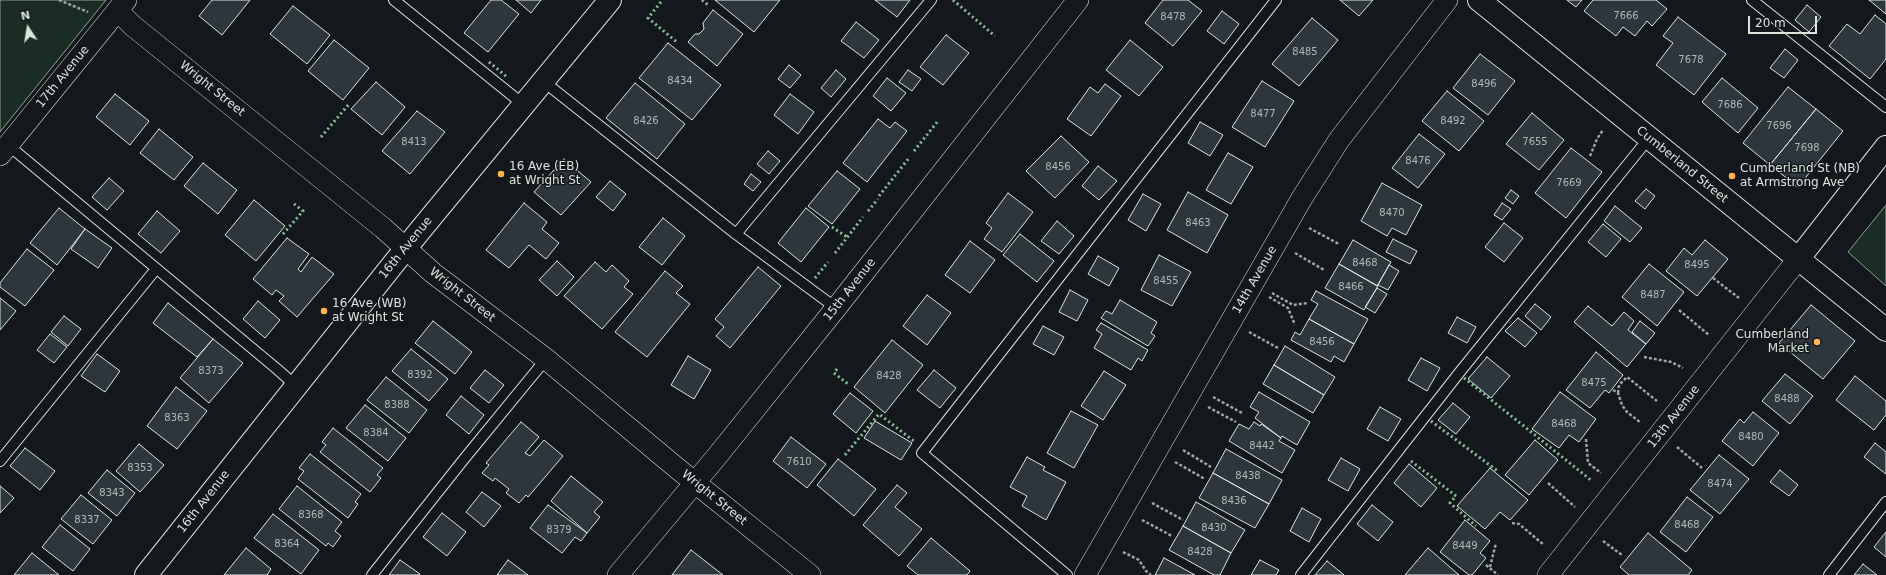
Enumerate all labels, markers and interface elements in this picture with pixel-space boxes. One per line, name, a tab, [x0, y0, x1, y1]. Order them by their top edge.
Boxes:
north arrow	[8, 8, 48, 48]
text: N	[20, 8, 31, 23]
scale bar	[1750, 8, 1819, 34]
house number: 7666	[1613, 10, 1639, 22]
house number: 8478	[1160, 11, 1186, 23]
text: 20 m	[1755, 16, 1786, 30]
street label: 17th Avenue	[33, 43, 93, 111]
house number: 8485	[1292, 46, 1318, 58]
house number: 7678	[1678, 54, 1704, 66]
street label: Wright Street	[176, 58, 248, 120]
house number: 8434	[667, 75, 693, 87]
house number: 8496	[1471, 78, 1497, 90]
house number: 7686	[1717, 99, 1743, 111]
house number: 8477	[1250, 108, 1276, 120]
house number: 8426	[633, 115, 659, 127]
house number: 8492	[1440, 115, 1466, 127]
house number: 7696	[1766, 120, 1792, 132]
street label: Cumberland Street	[1633, 124, 1731, 206]
house number: 8413	[401, 136, 427, 148]
house number: 7655	[1522, 136, 1548, 148]
house number: 7698	[1794, 142, 1820, 154]
house number: 8476	[1405, 155, 1431, 167]
place label: 16 Ave (EB) at Wright St	[509, 160, 581, 188]
house number: 8456	[1045, 161, 1071, 173]
place label: Cumberland St (NB) at Armstrong Ave	[1740, 162, 1860, 190]
marker: 16 Ave (EB) at Wright St	[496, 169, 506, 179]
marker: Cumberland St (NB) at Armstrong Ave	[1727, 171, 1737, 181]
house number: 7669	[1556, 177, 1582, 189]
house number: 8470	[1379, 207, 1405, 219]
street label: 16th Avenue	[376, 214, 436, 282]
house number: 8463	[1185, 217, 1211, 229]
street label: 14th Avenue	[1230, 244, 1280, 316]
street label: 15th Avenue	[821, 256, 879, 324]
house number: 8468	[1352, 257, 1378, 269]
house number: 8495	[1684, 259, 1710, 271]
street label: Wright Street	[426, 265, 498, 325]
house number: 8455	[1153, 275, 1179, 287]
house number: 8466	[1338, 281, 1364, 293]
house number: 8487	[1640, 289, 1666, 301]
place label: 16 Ave (WB) at Wright St	[332, 297, 406, 325]
marker: 16 Ave (WB) at Wright St	[319, 306, 329, 316]
place label: Cumberland Market	[1735, 328, 1809, 356]
house number: 8456	[1309, 336, 1335, 348]
marker: Cumberland Market	[1812, 337, 1822, 347]
house number: 8373	[198, 365, 224, 377]
house number: 8392	[407, 369, 433, 381]
house number: 8428	[876, 370, 902, 382]
house number: 8475	[1581, 377, 1607, 389]
street label: 13th Avenue	[1645, 383, 1703, 451]
house number: 8488	[1774, 393, 1800, 405]
house number: 8388	[384, 399, 410, 411]
house number: 8363	[164, 412, 190, 424]
house number: 8468	[1551, 418, 1577, 430]
house number: 8384	[363, 427, 389, 439]
house number: 8480	[1738, 431, 1764, 443]
house number: 8442	[1249, 440, 1275, 452]
house number: 7610	[786, 456, 812, 468]
house number: 8353	[127, 462, 153, 474]
street label: Wright Street	[678, 467, 750, 529]
street label: 16th Avenue	[175, 468, 233, 536]
house number: 8438	[1235, 470, 1261, 482]
house number: 8474	[1707, 478, 1733, 490]
house number: 8343	[99, 487, 125, 499]
house number: 8436	[1221, 495, 1247, 507]
house number: 8368	[298, 509, 324, 521]
house number: 8337	[74, 514, 100, 526]
house number: 8468	[1674, 519, 1700, 531]
house number: 8430	[1201, 522, 1227, 534]
house number: 8379	[546, 524, 572, 536]
house number: 8364	[274, 538, 300, 550]
house number: 8449	[1452, 540, 1478, 552]
house number: 8428	[1187, 546, 1213, 558]

